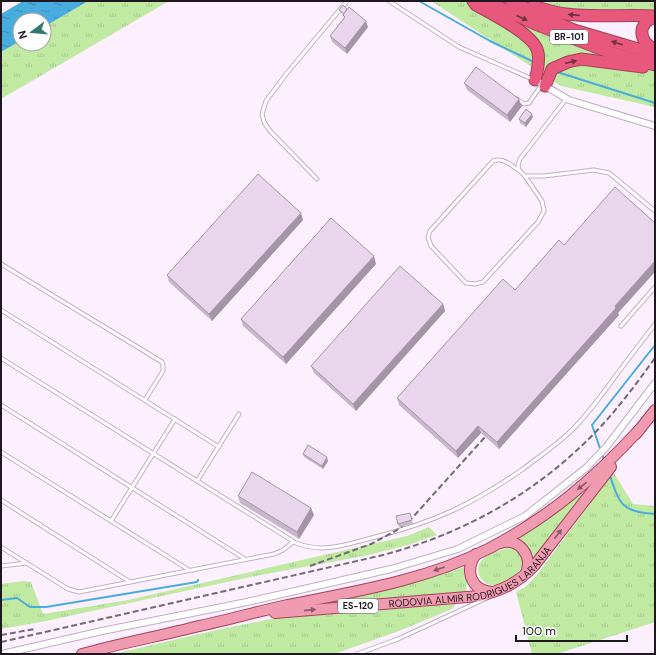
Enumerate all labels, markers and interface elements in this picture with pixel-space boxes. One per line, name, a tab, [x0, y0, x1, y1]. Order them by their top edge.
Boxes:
north arrow	[12, 12, 52, 52]
one-way arrow	[568, 12, 580, 18]
one-way arrow	[516, 15, 527, 21]
text: N	[15, 29, 30, 41]
road number: BR-101	[550, 30, 588, 44]
one-way arrow	[611, 40, 623, 46]
one-way arrow	[565, 58, 577, 64]
one-way arrow	[577, 482, 588, 490]
one-way arrow	[554, 529, 563, 540]
street label: RODOVIA ALMIR RODRIGUES LARANJA	[388, 543, 554, 610]
one-way arrow	[433, 566, 445, 572]
road number: ES-120	[338, 599, 378, 613]
one-way arrow	[304, 607, 316, 613]
scale bar	[516, 617, 627, 643]
text: 100 m	[522, 623, 556, 639]

